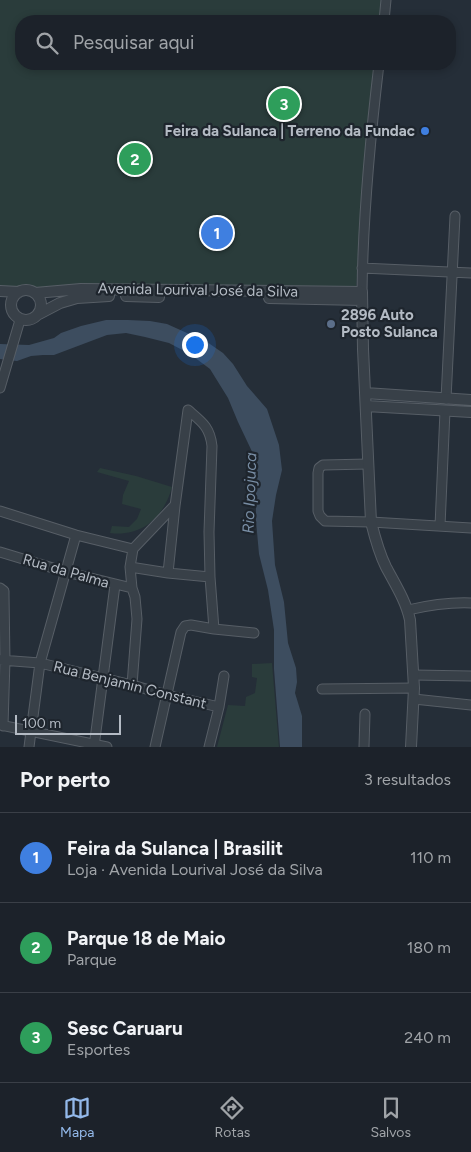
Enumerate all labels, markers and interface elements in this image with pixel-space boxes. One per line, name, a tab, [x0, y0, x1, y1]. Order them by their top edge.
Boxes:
search box	[15, 15, 456, 70]
icon: search	[33, 29, 61, 57]
text: Pesquisar aqui	[73, 31, 194, 54]
pin: 3	[268, 85, 300, 123]
place label: Feira da Sulanca | Terreno da Fundac	[164, 122, 415, 140]
marker: Feira da Sulanca | Terreno da Fundac	[419, 125, 431, 137]
pin: 2	[119, 140, 151, 178]
pin: 1	[201, 214, 233, 252]
street label: Avenida Lourival José da Silva	[98, 279, 298, 301]
place label: 2896 Auto Posto Sulanca	[341, 306, 438, 341]
marker: 2896 Auto Posto Sulanca	[325, 318, 337, 330]
your location	[182, 332, 208, 358]
water label: Rio Ipojuca	[239, 452, 260, 534]
street label: Rua da Palma	[21, 550, 111, 592]
street label: Rua Benjamin Constant	[52, 657, 209, 713]
scale bar	[15, 712, 121, 735]
text: 100 m	[22, 715, 61, 732]
text: Por perto	[20, 767, 110, 792]
text: 3 resultados	[364, 770, 451, 789]
text: Feira da Sulanca | Brasilit	[67, 837, 283, 860]
text: 1	[33, 848, 39, 867]
text: 110 m	[410, 848, 451, 867]
text: Loja · Avenida Lourival José da Silva	[67, 860, 323, 879]
text: Parque 18 de Maio	[67, 927, 226, 950]
text: 2	[31, 938, 41, 957]
text: 180 m	[407, 938, 451, 957]
text: Parque	[67, 950, 117, 969]
text: Sesc Caruaru	[67, 1017, 183, 1040]
text: 3	[32, 1028, 40, 1047]
text: 240 m	[404, 1028, 451, 1047]
text: Esportes	[67, 1040, 130, 1059]
tab: Mapa	[60, 1094, 94, 1141]
tab: Rotas	[215, 1094, 250, 1141]
tab: Salvos	[370, 1094, 411, 1141]

